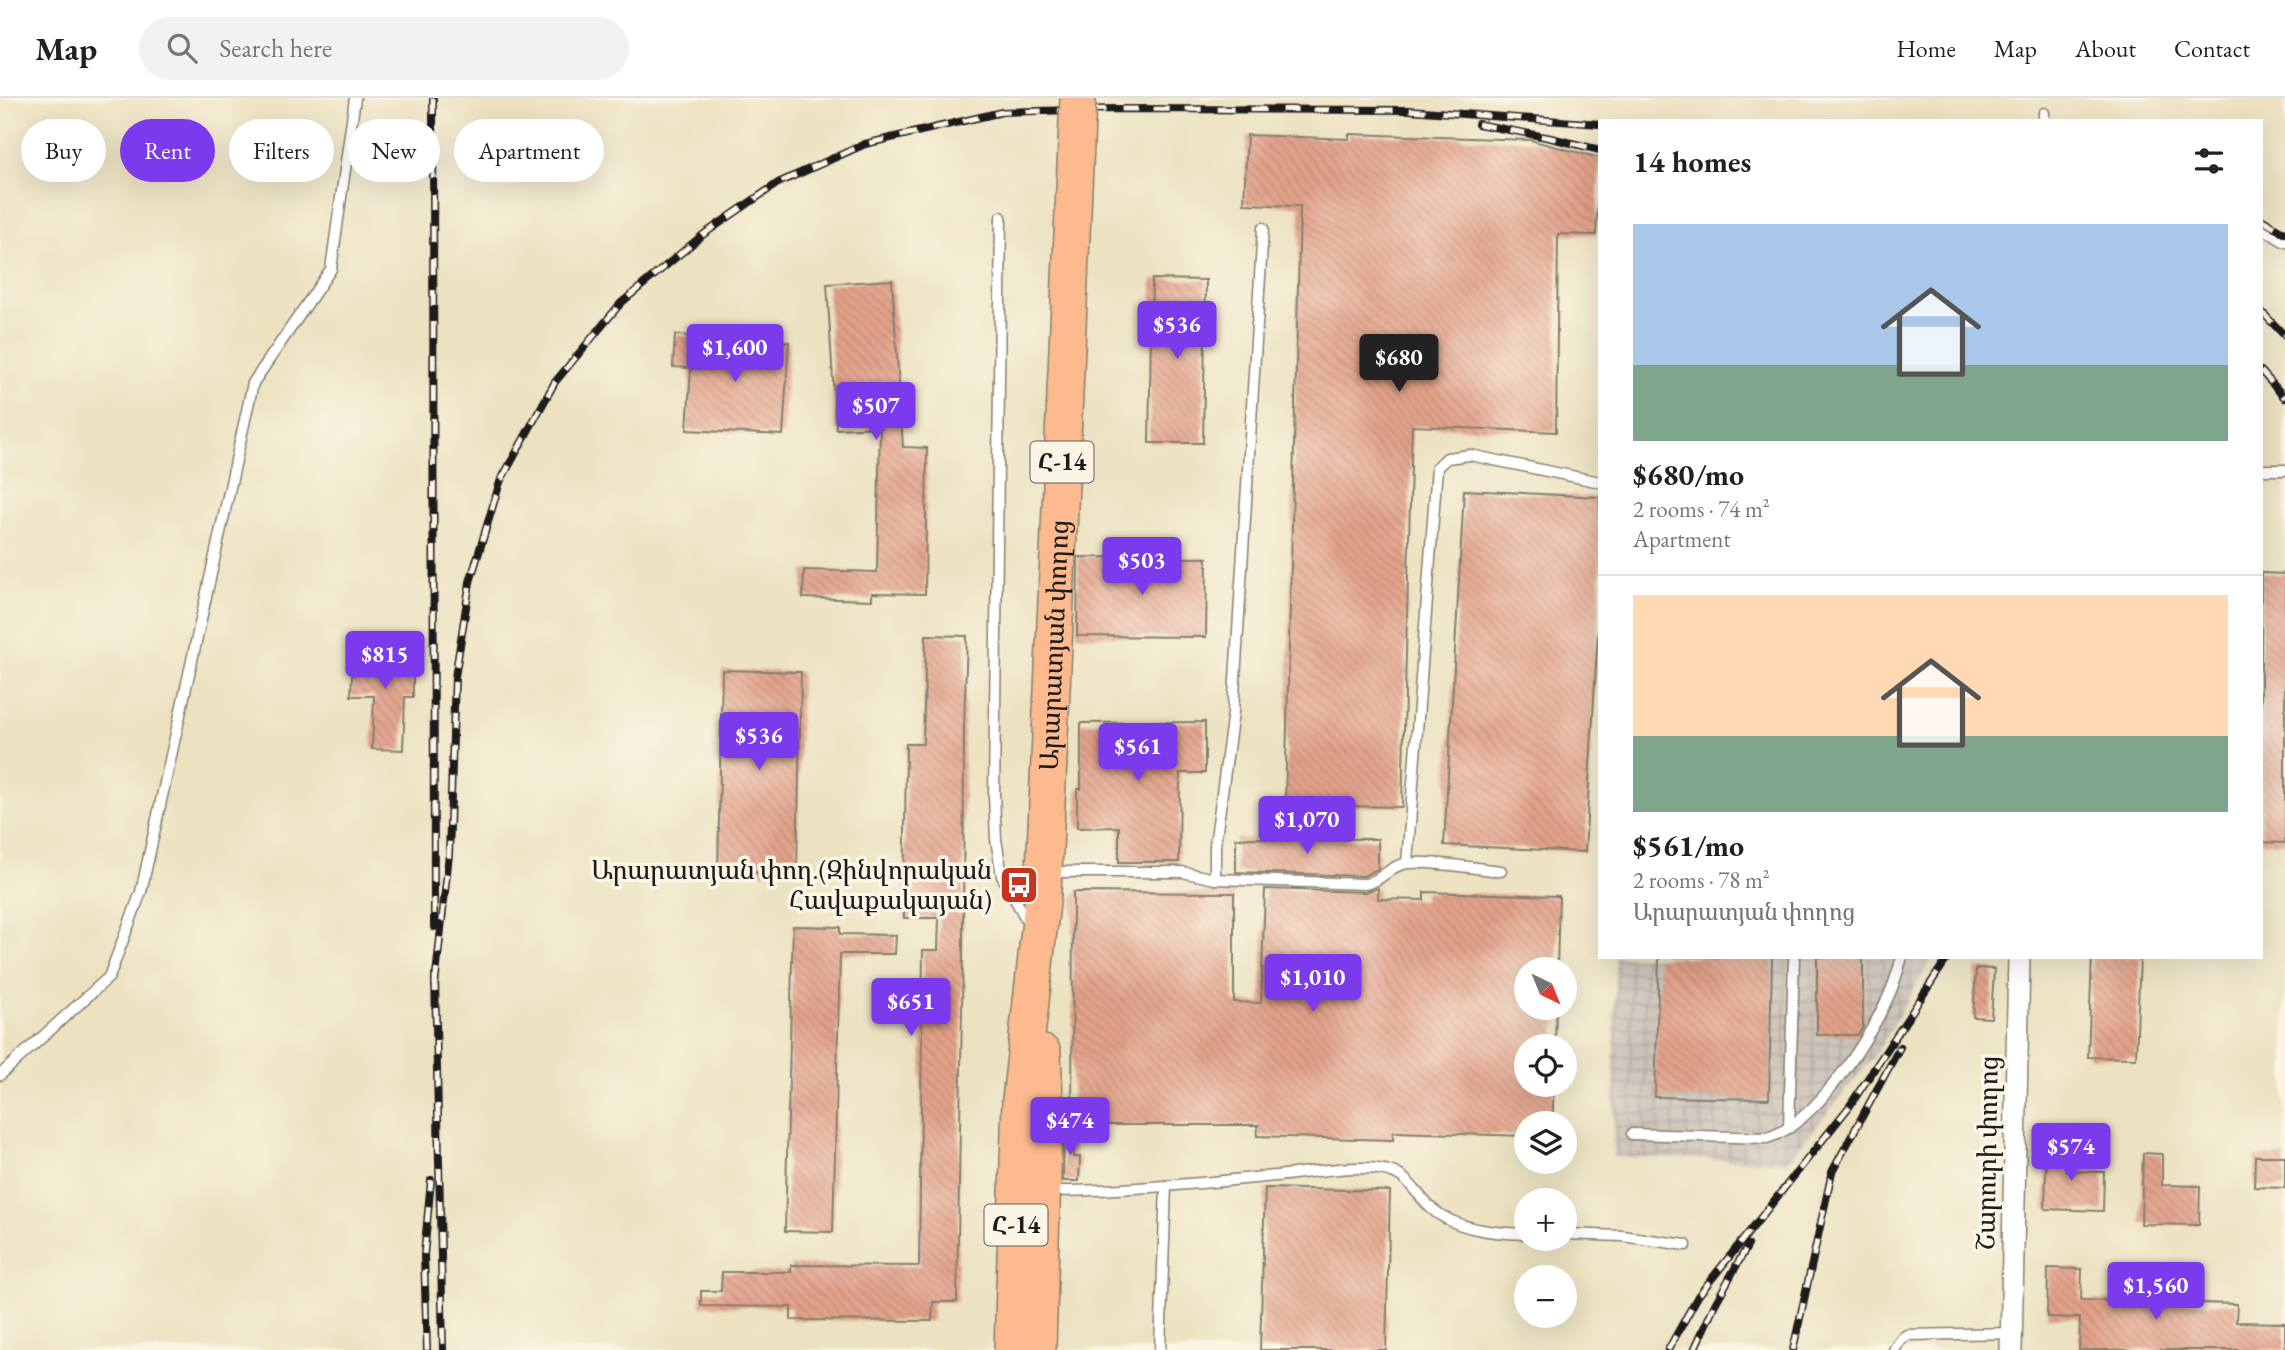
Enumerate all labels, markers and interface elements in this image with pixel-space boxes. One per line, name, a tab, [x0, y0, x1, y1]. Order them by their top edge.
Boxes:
search box	[139, 17, 629, 80]
text: Map	[35, 27, 97, 70]
icon: search	[163, 29, 201, 67]
text: Search here	[219, 31, 332, 65]
text: Home	[1896, 33, 1956, 64]
text: Map	[1994, 33, 2037, 64]
text: About	[2075, 33, 2136, 64]
text: Contact	[2174, 33, 2250, 64]
chip: Buy	[21, 119, 106, 182]
chip: Rent	[120, 119, 215, 182]
chip: Filters	[229, 119, 334, 182]
chip: New	[348, 119, 440, 182]
chip: Apartment	[454, 119, 604, 182]
text: 14 homes	[1633, 142, 1751, 181]
icon: filters	[2190, 142, 2228, 180]
icon: home	[1868, 269, 1994, 395]
pin: $536	[1136, 302, 1218, 361]
text: $536	[1153, 309, 1201, 339]
pin: $1,600	[678, 324, 792, 384]
text: $1,600	[703, 332, 767, 362]
pin: $680	[1358, 334, 1440, 394]
text: $680	[1375, 342, 1423, 372]
pin: $507	[835, 382, 917, 442]
text: $507	[852, 390, 900, 420]
road number: Հ-14	[1030, 442, 1094, 482]
text: $680/mo	[1633, 455, 1744, 494]
text: 2 rooms · 74 m²	[1633, 494, 1770, 524]
street label: Արարատյան փողոց	[1031, 519, 1076, 771]
text: Apartment	[1633, 524, 1731, 554]
pin: $503	[1101, 538, 1183, 597]
text: $503	[1118, 545, 1166, 575]
pin: $815	[344, 632, 426, 691]
text: $815	[361, 639, 409, 669]
icon: home	[1868, 640, 1994, 766]
pin: $536	[718, 712, 800, 772]
text: $536	[735, 720, 783, 750]
pin: $561	[1097, 724, 1179, 783]
text: $561	[1114, 731, 1162, 761]
pin: $1,070	[1250, 796, 1364, 856]
text: $1,070	[1275, 804, 1339, 834]
text: $561/mo	[1633, 826, 1744, 865]
place label: Արարատյան փող․(Զինվորական Հավաքակայան)	[591, 853, 992, 917]
bus stop icon: Արարատյան փող․(Զինվորական Հավաքակայան)	[998, 864, 1040, 906]
text: 2 rooms · 78 m²	[1633, 865, 1770, 895]
text: Արարատյան փողոց	[1633, 897, 1855, 927]
pin: $1,010	[1256, 954, 1370, 1014]
north arrow	[1514, 957, 1577, 1020]
map controls	[1514, 957, 1577, 1328]
text: $1,010	[1281, 962, 1345, 992]
pin: $651	[870, 978, 952, 1038]
text: $651	[887, 986, 935, 1016]
button: locate	[1514, 1034, 1577, 1097]
street label: Շարուրի փողոց	[1968, 1055, 2006, 1251]
pin: $474	[1029, 1098, 1111, 1157]
text: $474	[1046, 1105, 1094, 1135]
button: layers	[1514, 1111, 1577, 1174]
pin: $574	[2030, 1124, 2112, 1183]
text: $574	[2047, 1131, 2095, 1161]
button: +	[1514, 1188, 1577, 1251]
road number: Հ-14	[984, 1204, 1048, 1246]
pin: $1,560	[2099, 1262, 2213, 1322]
button: −	[1514, 1265, 1577, 1328]
text: $1,560	[2124, 1270, 2188, 1300]

